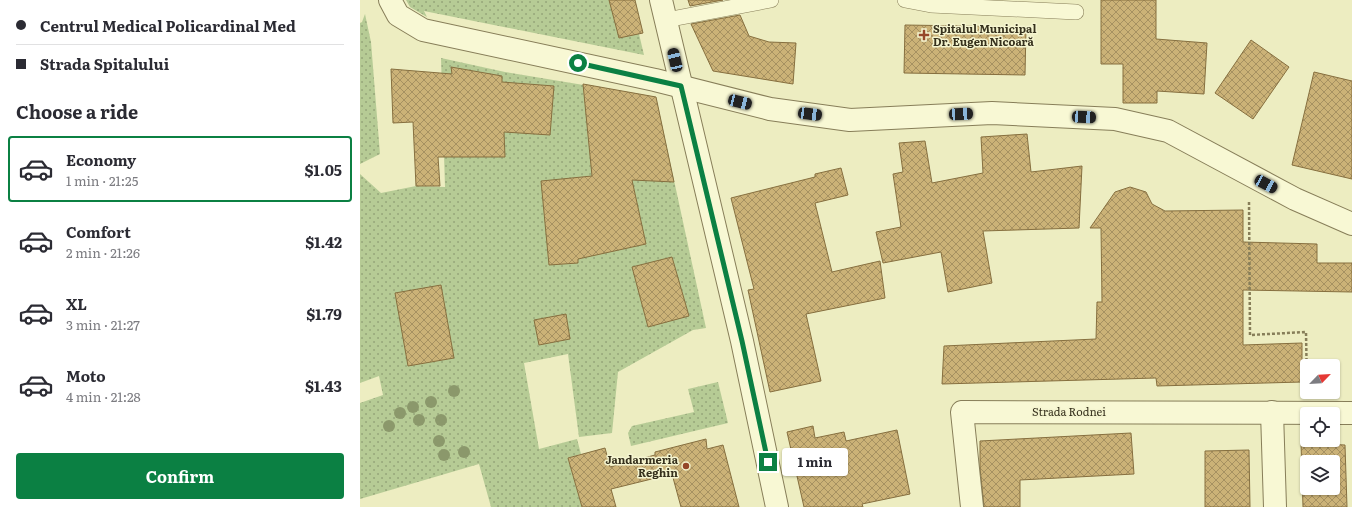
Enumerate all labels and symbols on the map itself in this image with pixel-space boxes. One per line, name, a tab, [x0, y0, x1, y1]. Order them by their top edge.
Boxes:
place label: Spitalul Municipal Dr. Eugen Nicoară	[933, 20, 1036, 49]
marker: Spitalul Municipal Dr. Eugen Nicoară	[918, 29, 930, 41]
car	[666, 47, 684, 73]
route start	[569, 54, 587, 72]
car	[727, 93, 753, 111]
car	[797, 107, 823, 121]
car	[949, 107, 973, 121]
car	[1072, 110, 1096, 124]
car	[1253, 173, 1279, 195]
north arrow	[1300, 359, 1340, 399]
street label: Strada Rodnei	[1032, 403, 1106, 419]
callout: 1 min	[782, 448, 848, 476]
place label: Jandarmeria Reghin	[605, 451, 679, 480]
route end	[759, 453, 777, 471]
marker: Jandarmeria Reghin	[681, 461, 691, 471]

